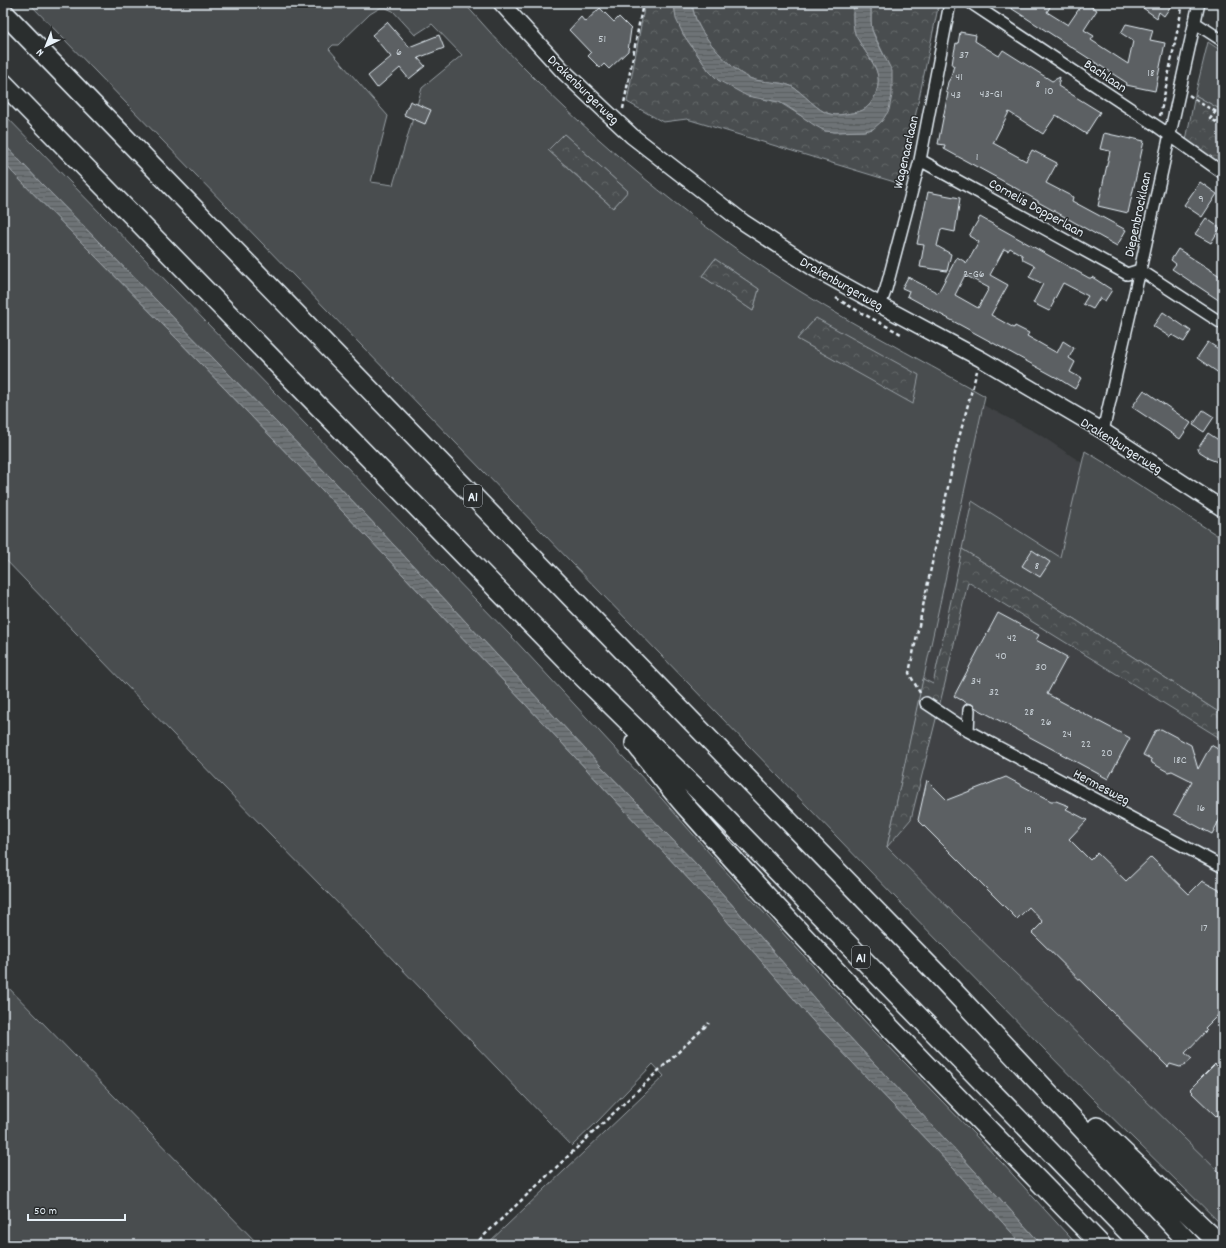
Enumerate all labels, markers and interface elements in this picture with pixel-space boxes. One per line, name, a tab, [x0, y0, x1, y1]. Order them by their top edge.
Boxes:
north arrow	[26, 26, 66, 66]
house number: 51	[598, 31, 606, 48]
text: N	[33, 44, 48, 60]
house number: 6	[396, 44, 402, 61]
house number: 37	[959, 47, 969, 64]
street label: Drakenburgerweg	[542, 51, 623, 130]
street label: Bachlaan	[1079, 55, 1130, 98]
house number: 18	[1147, 65, 1155, 82]
house number: 41	[955, 69, 963, 86]
house number: 8	[1036, 76, 1041, 93]
house number: 10	[1044, 83, 1054, 100]
house number: 43-G1	[979, 86, 1003, 103]
house number: 43	[951, 87, 961, 104]
street label: Wagenaarlaan	[889, 114, 925, 191]
house number: 1	[976, 149, 978, 166]
street label: Diepenbrocklaan	[1120, 170, 1158, 259]
street label: Cornelis Dopperlaan	[985, 174, 1088, 243]
house number: 9	[1198, 191, 1204, 208]
street label: Drakenburgerweg	[796, 253, 886, 317]
house number: 2-G6	[963, 266, 985, 283]
street label: Drakenburgerweg	[1076, 413, 1166, 480]
road number: A1	[464, 485, 482, 507]
house number: 8	[1035, 558, 1040, 575]
house number: 42	[1007, 630, 1017, 647]
house number: 40	[995, 648, 1007, 665]
house number: 30	[1035, 659, 1047, 676]
house number: 34	[971, 673, 981, 690]
house number: 32	[989, 684, 999, 701]
house number: 28	[1024, 704, 1034, 721]
house number: 26	[1040, 714, 1052, 731]
house number: 24	[1062, 726, 1072, 743]
house number: 22	[1081, 736, 1091, 753]
house number: 20	[1101, 745, 1113, 762]
house number: 18C	[1173, 752, 1187, 769]
street label: Hermesweg	[1069, 764, 1133, 811]
house number: 16	[1197, 800, 1205, 817]
house number: 19	[1024, 822, 1032, 839]
house number: 17	[1200, 920, 1208, 937]
road number: A1	[852, 946, 870, 968]
scale bar	[28, 1196, 125, 1222]
text: 50 m	[34, 1203, 57, 1220]

